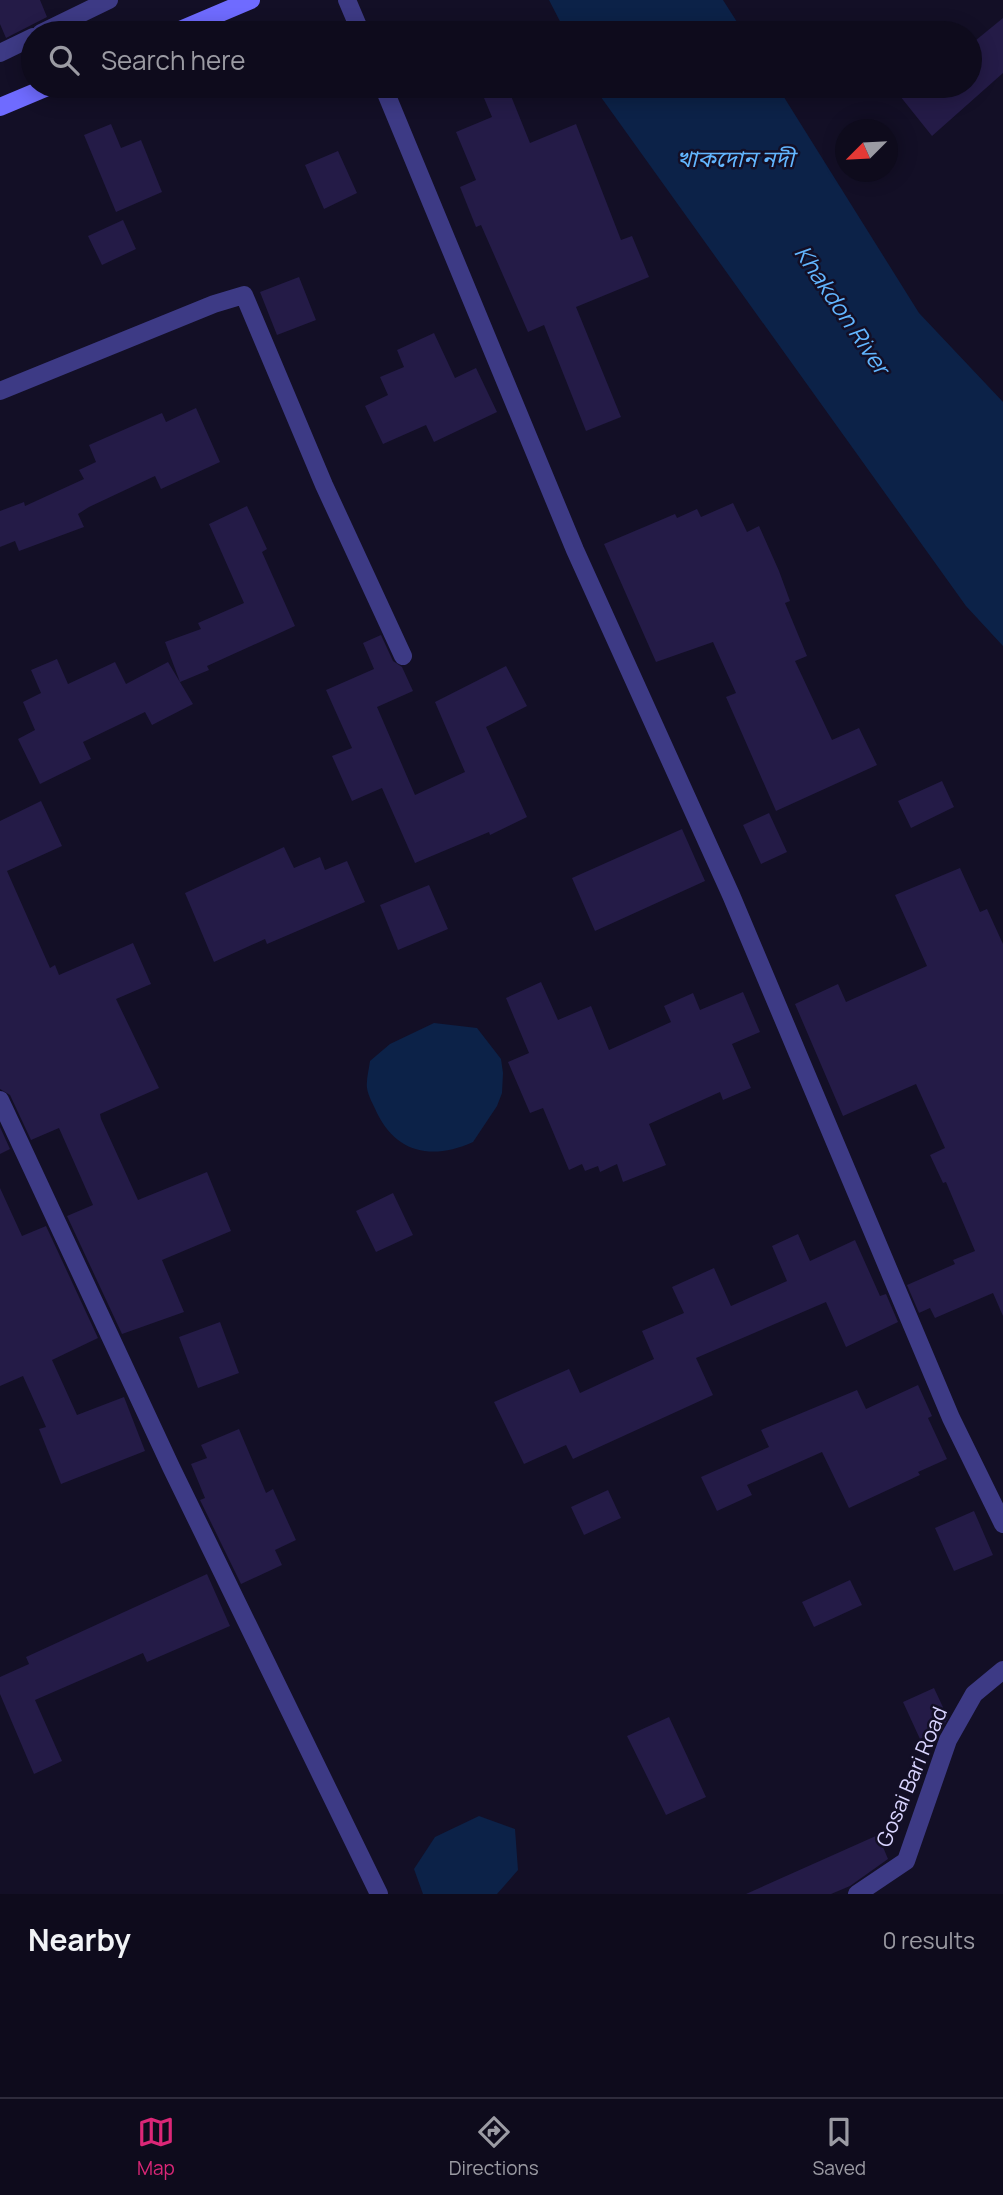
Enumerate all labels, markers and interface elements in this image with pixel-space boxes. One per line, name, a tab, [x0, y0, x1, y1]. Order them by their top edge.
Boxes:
search box	[21, 21, 982, 98]
icon: search	[45, 41, 83, 79]
text: Search here	[101, 42, 246, 78]
north arrow	[835, 119, 898, 182]
water label: খাকদোন নদী	[676, 142, 798, 174]
water label: Khakdon River	[788, 238, 899, 383]
street label: Gosai Bari Road	[869, 1702, 953, 1851]
text: Nearby	[28, 1919, 131, 1960]
text: 0 results	[882, 1924, 975, 1956]
tab: Map	[137, 2113, 175, 2181]
tab: Directions	[449, 2113, 539, 2181]
tab: Saved	[813, 2113, 866, 2181]

